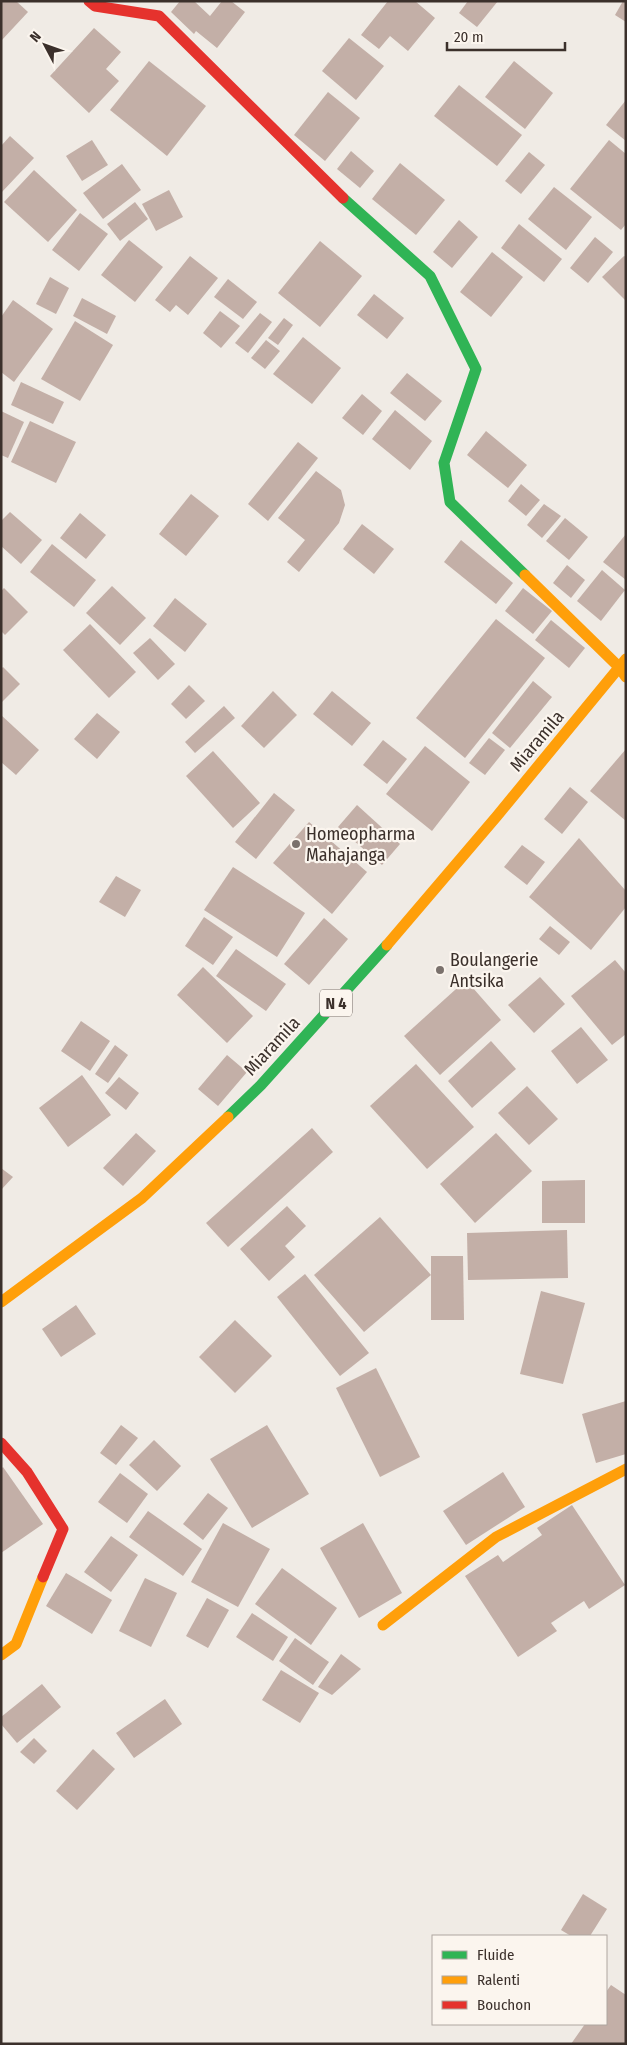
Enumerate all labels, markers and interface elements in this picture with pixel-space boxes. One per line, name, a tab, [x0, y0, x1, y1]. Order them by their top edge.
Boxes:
north arrow	[20, 20, 70, 70]
scale bar	[447, 20, 564, 52]
text: N	[26, 28, 45, 46]
text: 20 m	[454, 28, 484, 46]
street label: Miaramila	[505, 706, 569, 776]
place label: Homeopharma Mahajanga	[306, 823, 416, 866]
marker: Homeopharma Mahajanga	[290, 838, 302, 850]
place label: Boulangerie Antsika	[450, 949, 539, 992]
marker: Boulangerie Antsika	[434, 964, 446, 976]
road number: N 4	[320, 990, 352, 1016]
street label: Miaramila	[239, 1012, 305, 1080]
legend	[432, 1935, 607, 2025]
text: Fluide	[477, 1946, 514, 1964]
text: Ralenti	[477, 1971, 520, 1989]
text: Bouchon	[477, 1996, 531, 2014]

